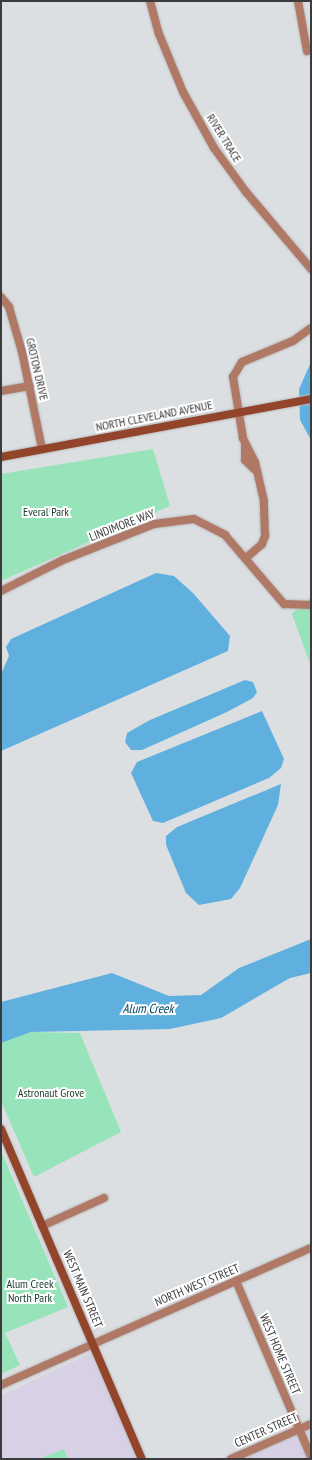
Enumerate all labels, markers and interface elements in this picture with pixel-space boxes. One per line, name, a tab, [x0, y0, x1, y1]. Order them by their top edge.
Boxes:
street label: RIVER TRACE	[203, 111, 245, 165]
street label: GROTON DRIVE	[23, 336, 51, 402]
street label: NORTH CLEVELAND AVENUE	[94, 398, 214, 434]
park label: Everal Park	[23, 505, 69, 519]
street label: LINDIMORE WAY	[87, 506, 157, 544]
water label: Alum Creek	[122, 1001, 174, 1017]
park label: Astronaut Grove	[18, 1086, 84, 1100]
street label: WEST MAIN STREET	[60, 1248, 106, 1330]
street label: NORTH WEST STREET	[152, 1261, 242, 1309]
park label: Alum Creek North Park	[6, 1277, 54, 1305]
street label: WEST HOME STREET	[256, 1311, 304, 1397]
street label: CENTER STREET	[232, 1410, 300, 1450]

